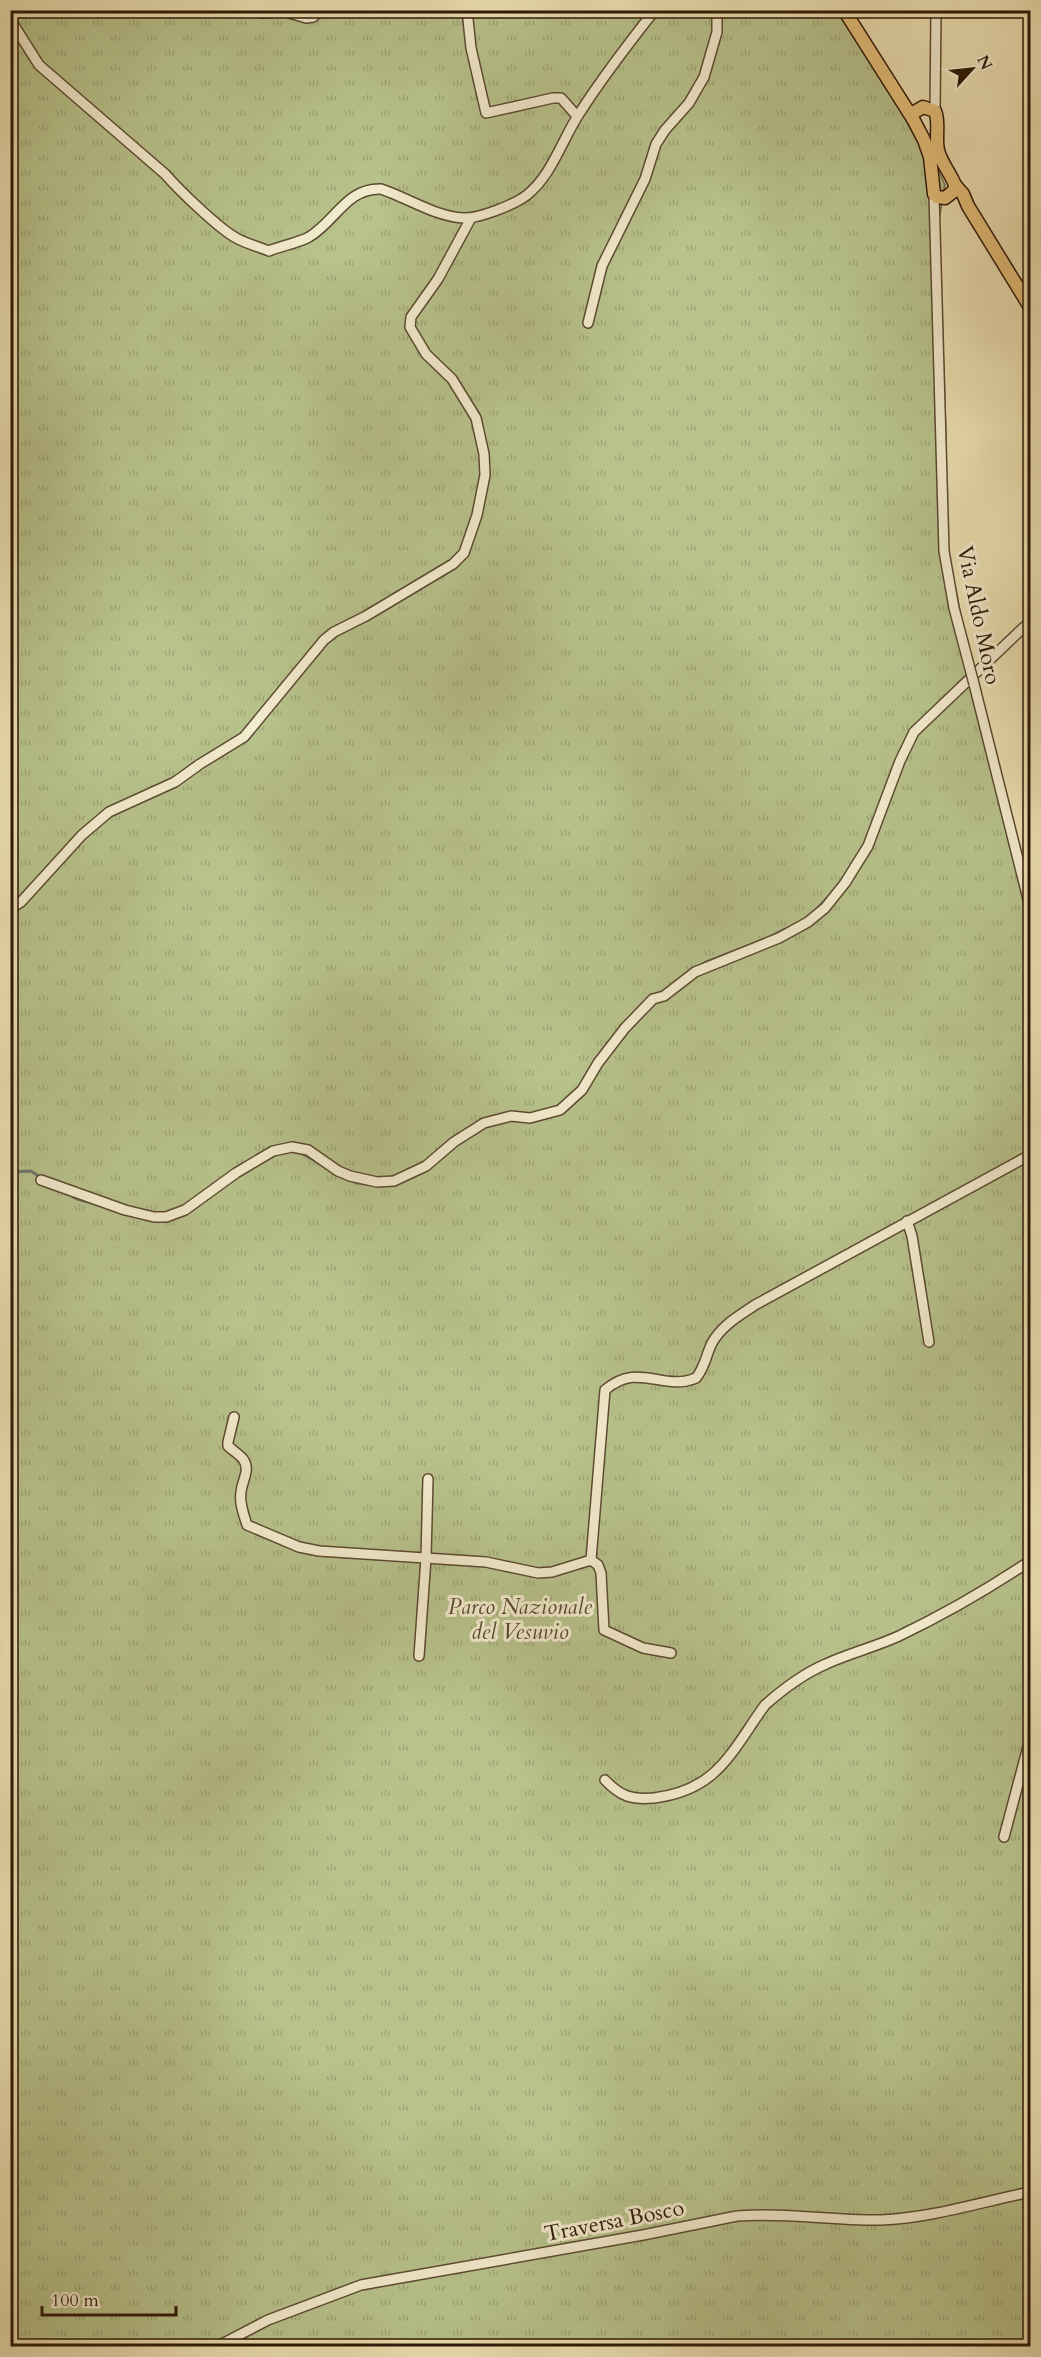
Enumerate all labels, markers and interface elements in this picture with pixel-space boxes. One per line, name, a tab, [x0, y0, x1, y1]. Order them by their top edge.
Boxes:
north arrow	[942, 39, 1002, 99]
text: N	[972, 51, 997, 74]
street label: Via Aldo Moro	[950, 543, 1008, 687]
park label: Parco Nazionale del Vesuvio	[448, 1592, 592, 1647]
street label: Traversa Bosco	[542, 2193, 687, 2249]
scale bar	[42, 2279, 176, 2317]
text: 100 m	[51, 2288, 99, 2313]

